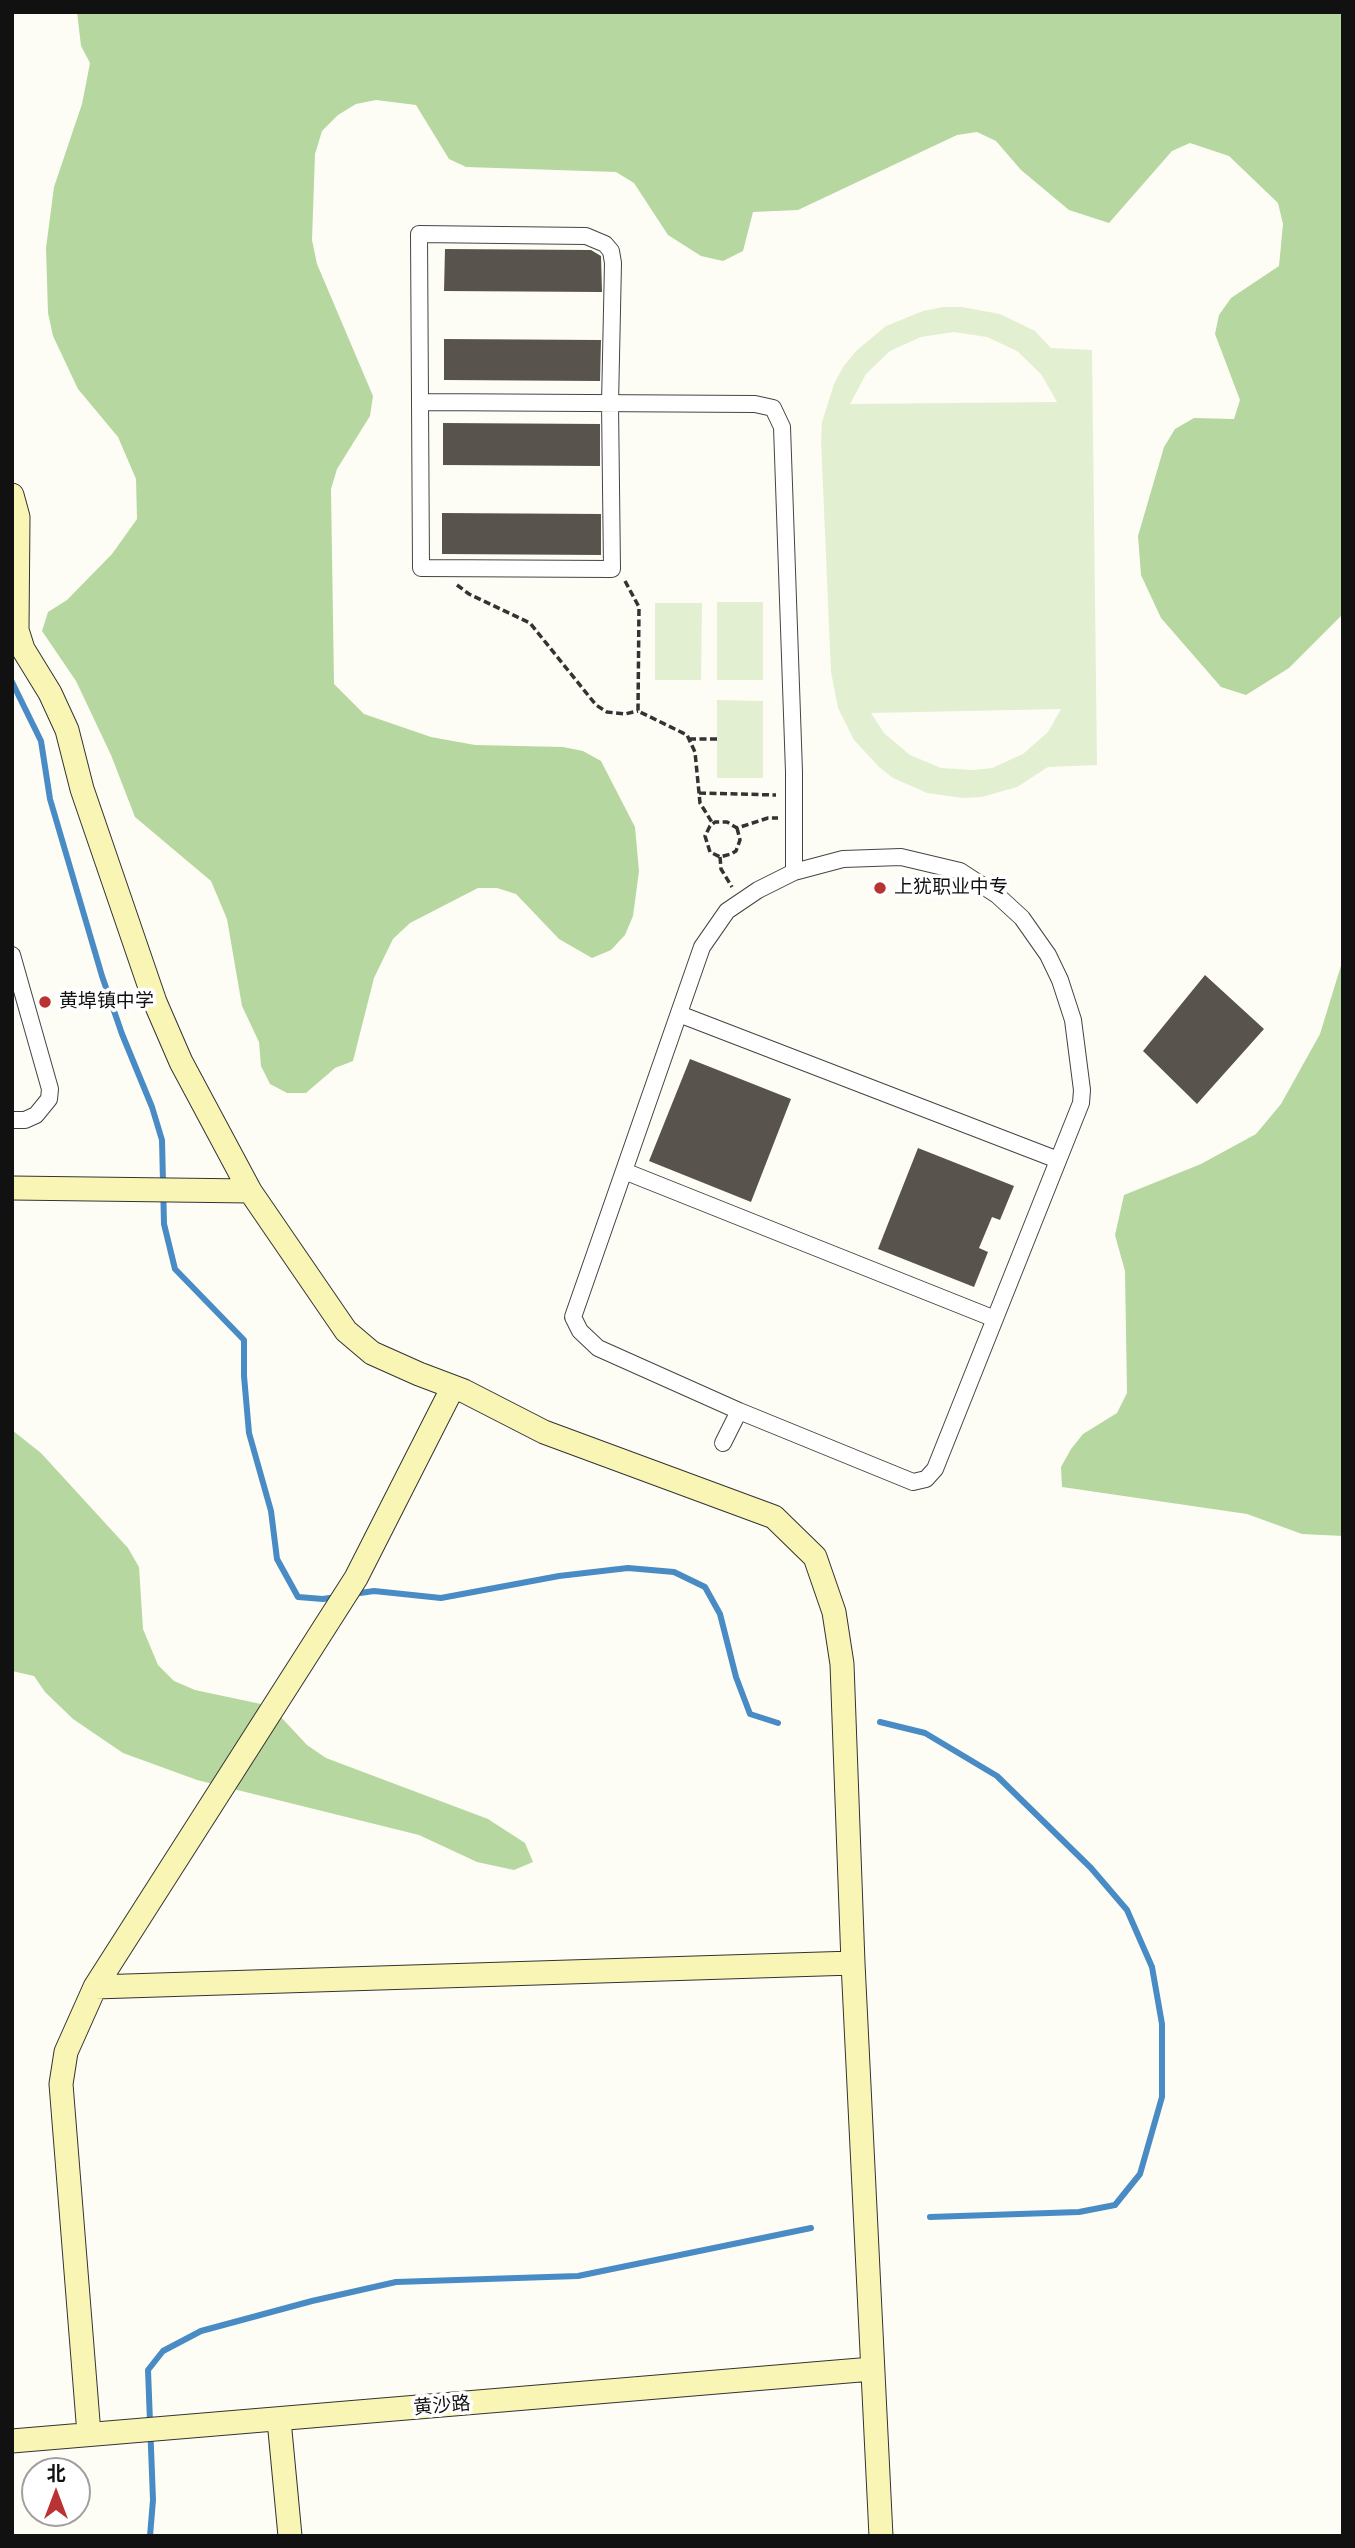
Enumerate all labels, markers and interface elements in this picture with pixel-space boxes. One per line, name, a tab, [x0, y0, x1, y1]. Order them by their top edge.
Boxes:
place label: 上犹职业中专	[894, 877, 1008, 899]
marker: 上犹职业中专	[872, 880, 888, 896]
place label: 黄埠镇中学	[59, 991, 154, 1013]
marker: 黄埠镇中学	[37, 994, 53, 1010]
street label: 黄沙路	[413, 2392, 471, 2420]
north arrow	[21, 2457, 91, 2527]
text: 北	[46, 2461, 66, 2485]

